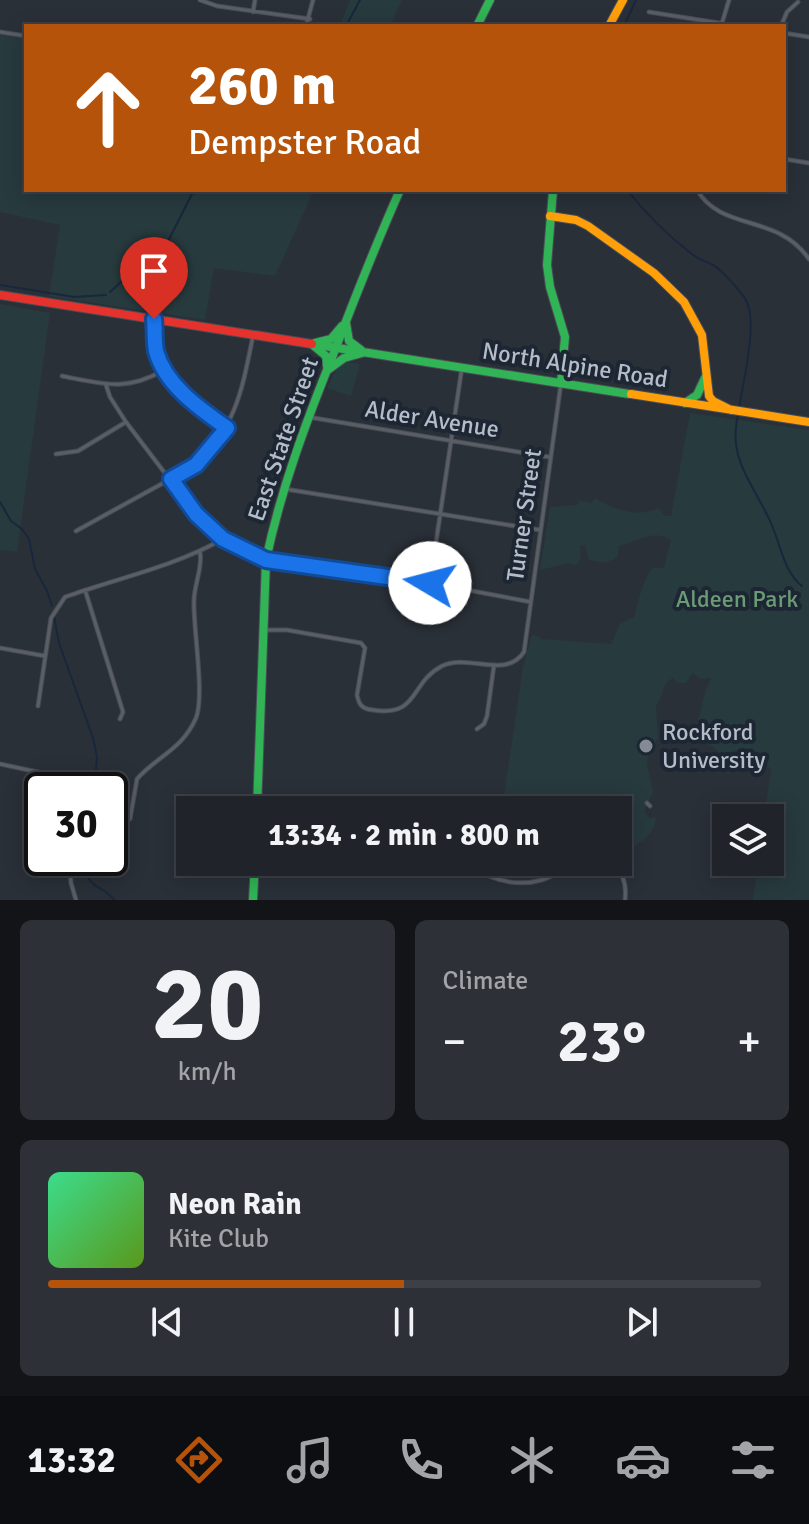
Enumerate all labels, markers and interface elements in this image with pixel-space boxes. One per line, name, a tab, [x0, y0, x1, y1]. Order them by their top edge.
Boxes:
text: 260 m	[188, 51, 336, 120]
icon: ahead	[56, 56, 160, 160]
text: Dempster Road	[188, 120, 421, 165]
pin	[120, 237, 188, 319]
icon: arrive	[132, 249, 176, 293]
street label: North Alpine Road	[480, 336, 670, 394]
street label: East State Street	[241, 353, 325, 525]
street label: Alder Avenue	[363, 394, 501, 444]
street label: Turner Street	[500, 447, 548, 583]
position arrow	[388, 541, 472, 625]
park label: Aldeen Park	[676, 584, 798, 614]
place label: Rockford University	[662, 717, 766, 775]
marker: Rockford University	[637, 737, 655, 755]
speed limit sign: 30	[24, 772, 128, 876]
map controls	[712, 804, 784, 876]
button: layers	[712, 804, 784, 876]
text: 13:34 · 2 min · 800 m	[268, 817, 540, 854]
text: 20	[151, 940, 263, 1068]
text: Climate	[443, 965, 528, 997]
text: 23°	[557, 1005, 646, 1079]
text: −	[443, 1015, 466, 1069]
text: +	[737, 1015, 761, 1069]
text: km/h	[178, 1056, 237, 1088]
text: Neon Rain	[168, 1186, 302, 1223]
text: Kite Club	[168, 1223, 269, 1255]
icon: previous	[145, 1300, 189, 1344]
icon: pause	[382, 1300, 426, 1344]
icon: next	[620, 1300, 664, 1344]
icon: directions	[171, 1432, 227, 1488]
icon: music	[282, 1432, 338, 1488]
icon: phone	[393, 1432, 449, 1488]
icon: climate	[504, 1432, 560, 1488]
icon: car	[615, 1432, 671, 1488]
icon: filters	[725, 1432, 781, 1488]
text: 13:32	[27, 1438, 116, 1483]

